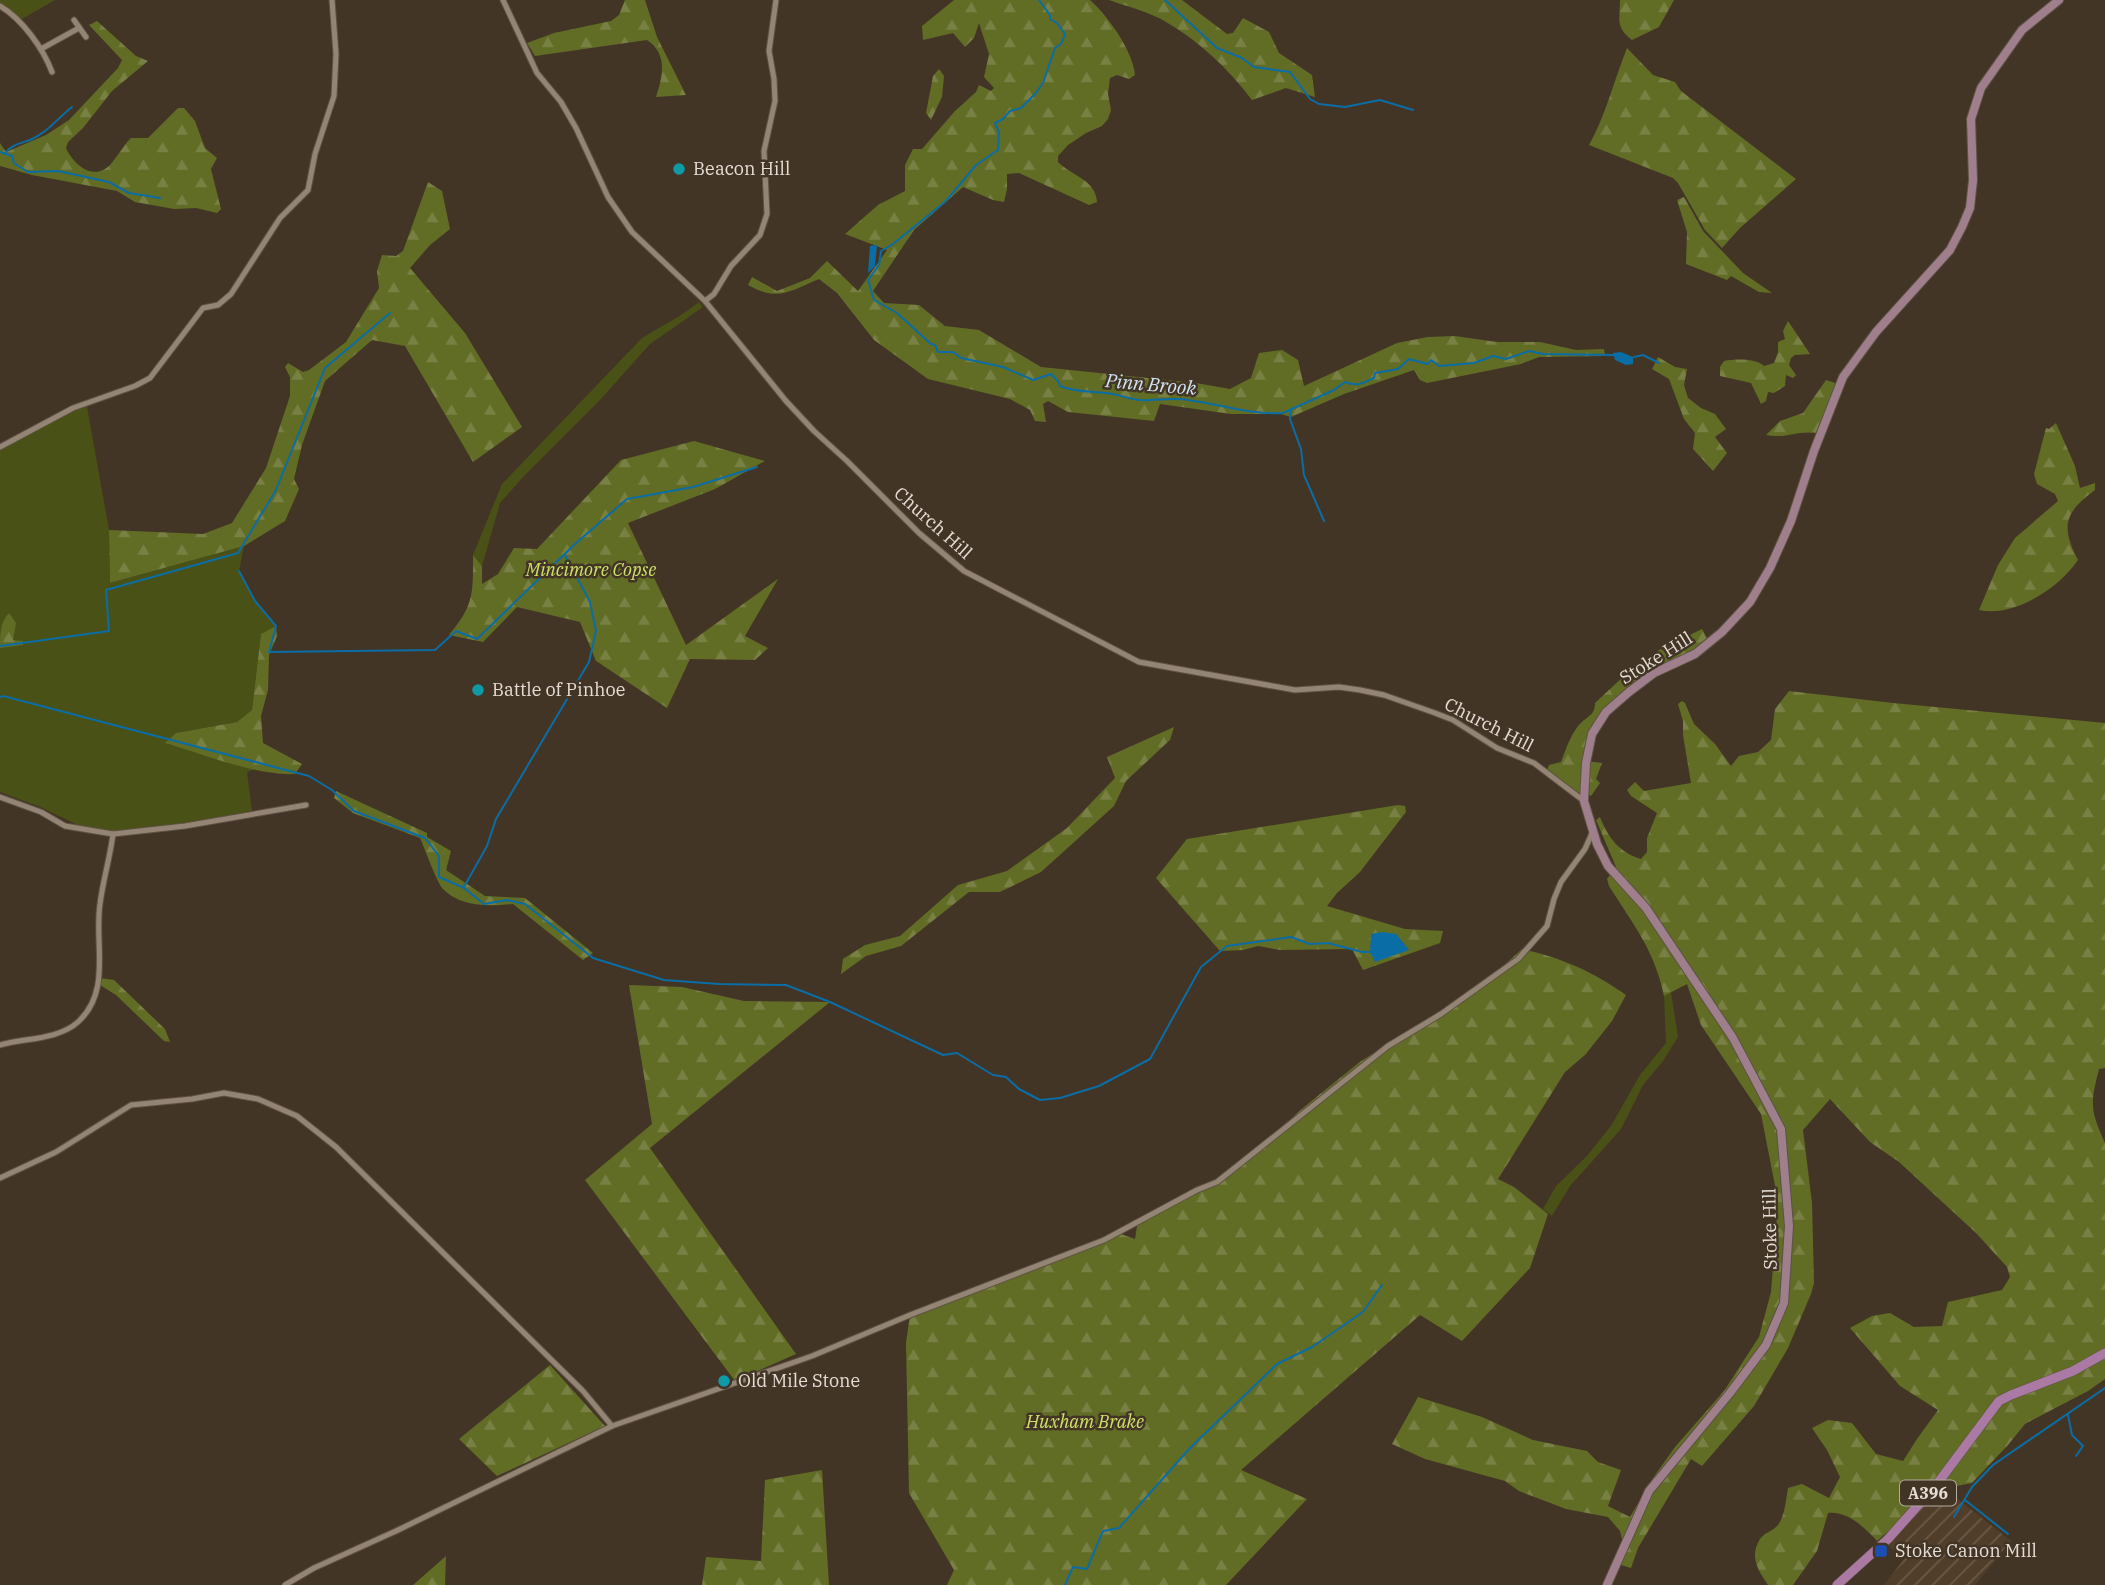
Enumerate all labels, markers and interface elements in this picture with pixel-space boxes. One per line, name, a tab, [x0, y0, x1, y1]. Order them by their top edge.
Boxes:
place label: Beacon Hill	[693, 157, 790, 180]
marker: Beacon Hill	[671, 161, 687, 177]
water label: Pinn Brook	[1103, 368, 1198, 400]
street label: Church Hill	[889, 482, 977, 564]
park label: Mincimore Copse	[525, 558, 656, 581]
street label: Stoke Hill	[1615, 626, 1697, 689]
place label: Battle of Pinhoe	[492, 678, 625, 701]
marker: Battle of Pinhoe	[470, 682, 486, 698]
street label: Church Hill	[1441, 692, 1538, 757]
street label: Stoke Hill	[1757, 1188, 1782, 1270]
place label: Old Mile Stone	[738, 1369, 860, 1392]
marker: Old Mile Stone	[716, 1373, 732, 1389]
park label: Huxham Brake	[1025, 1410, 1144, 1433]
road number: A396	[1900, 1480, 1956, 1506]
place label: Stoke Canon Mill	[1895, 1539, 2037, 1562]
marker: Stoke Canon Mill	[1873, 1543, 1889, 1559]

